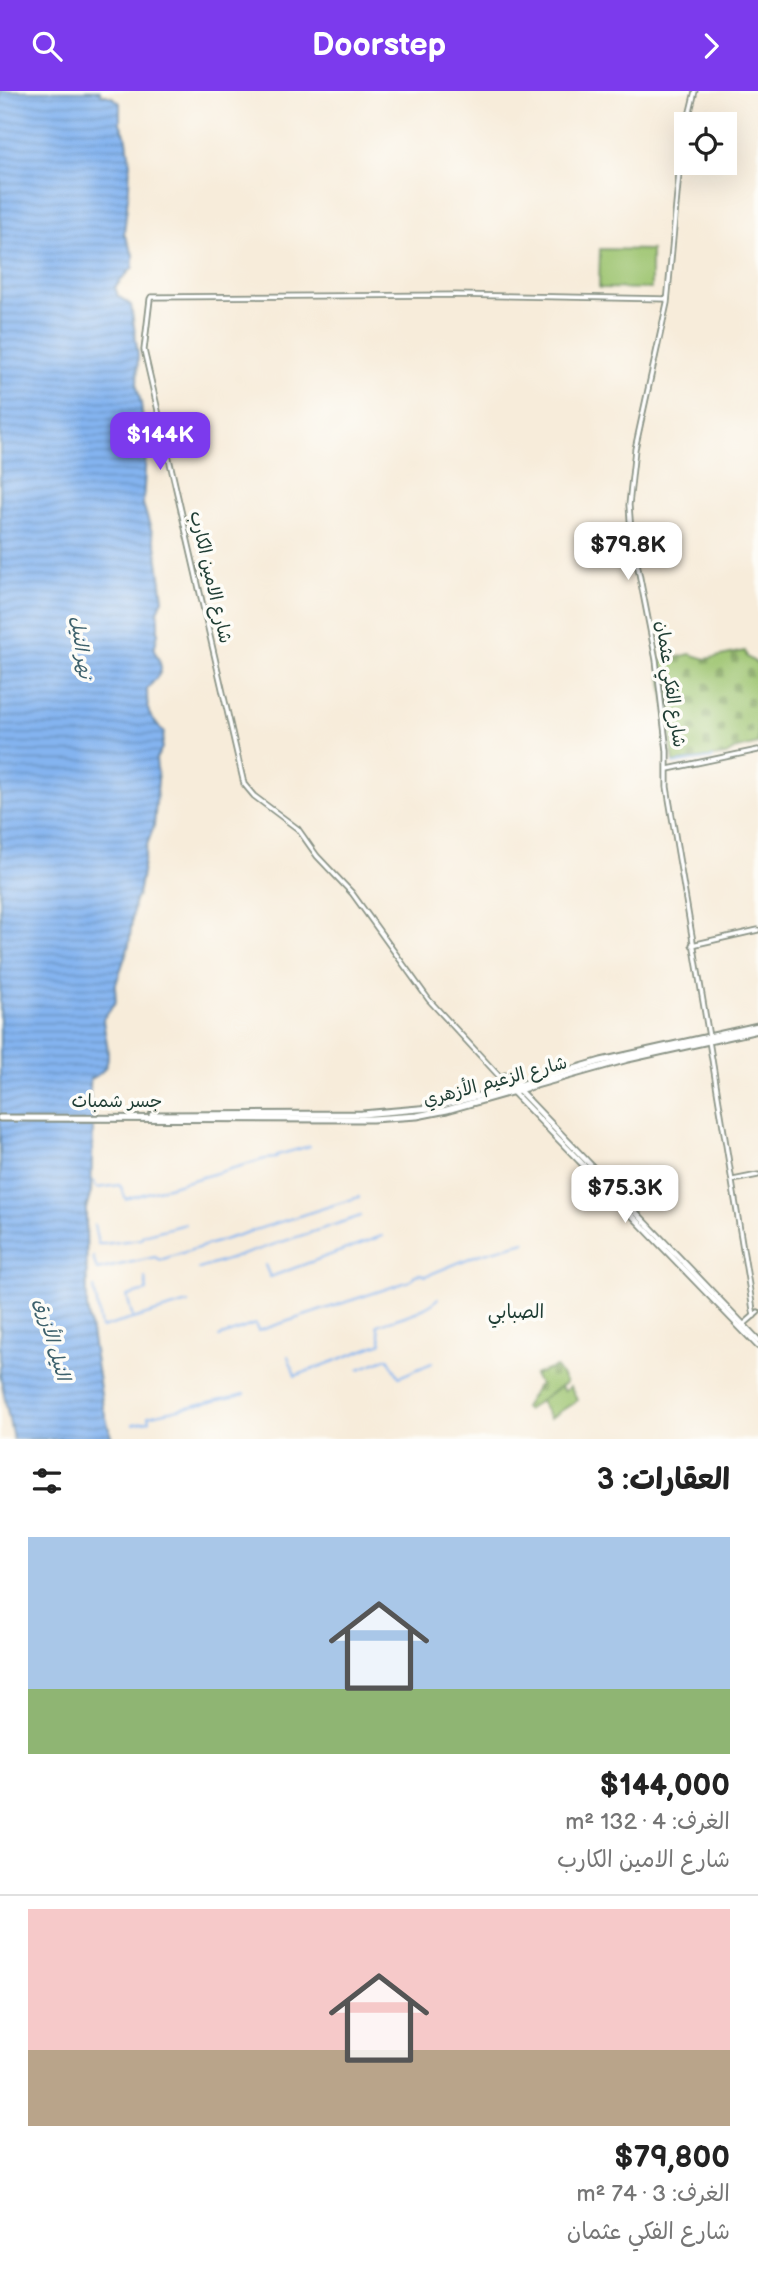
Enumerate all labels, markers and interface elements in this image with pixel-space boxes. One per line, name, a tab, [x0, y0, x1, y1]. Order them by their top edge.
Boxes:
text: Doorstep	[312, 26, 446, 65]
icon: search	[28, 27, 66, 65]
icon: forward	[692, 27, 730, 65]
map controls	[674, 112, 737, 175]
button: locate	[674, 112, 737, 175]
pin: $144K	[111, 413, 209, 472]
text: $144K	[126, 421, 194, 449]
street label: شارع الامين الكارب	[184, 509, 236, 646]
pin: $79.8K	[571, 523, 685, 582]
text: $79.8K	[590, 531, 666, 559]
water label: نهر النيل	[65, 614, 97, 682]
street label: شارع الفكي عثمان	[646, 619, 690, 750]
street label: شارع الزعيم الأزهري	[420, 1050, 570, 1114]
street label: جسر شمبات	[72, 1091, 162, 1112]
pin: $75.3K	[568, 1165, 682, 1225]
text: $75.3K	[587, 1174, 663, 1202]
water label: النيل الأزرق	[29, 1295, 77, 1385]
district label: الصبابي	[488, 1301, 544, 1328]
icon: filters	[28, 1462, 66, 1500]
text: العقارات: 3	[597, 1462, 730, 1498]
icon: home	[316, 1583, 442, 1709]
text: $144,000	[600, 1768, 730, 1804]
text: الغرف: 4 · 132 m²	[565, 1808, 730, 1836]
text: شارع الامين الكارب	[557, 1846, 730, 1874]
icon: home	[316, 1955, 442, 2081]
text: $79,800	[614, 2140, 730, 2176]
text: الغرف: 3 · 74 m²	[576, 2180, 730, 2208]
text: شارع الفكي عثمان	[567, 2218, 730, 2246]

